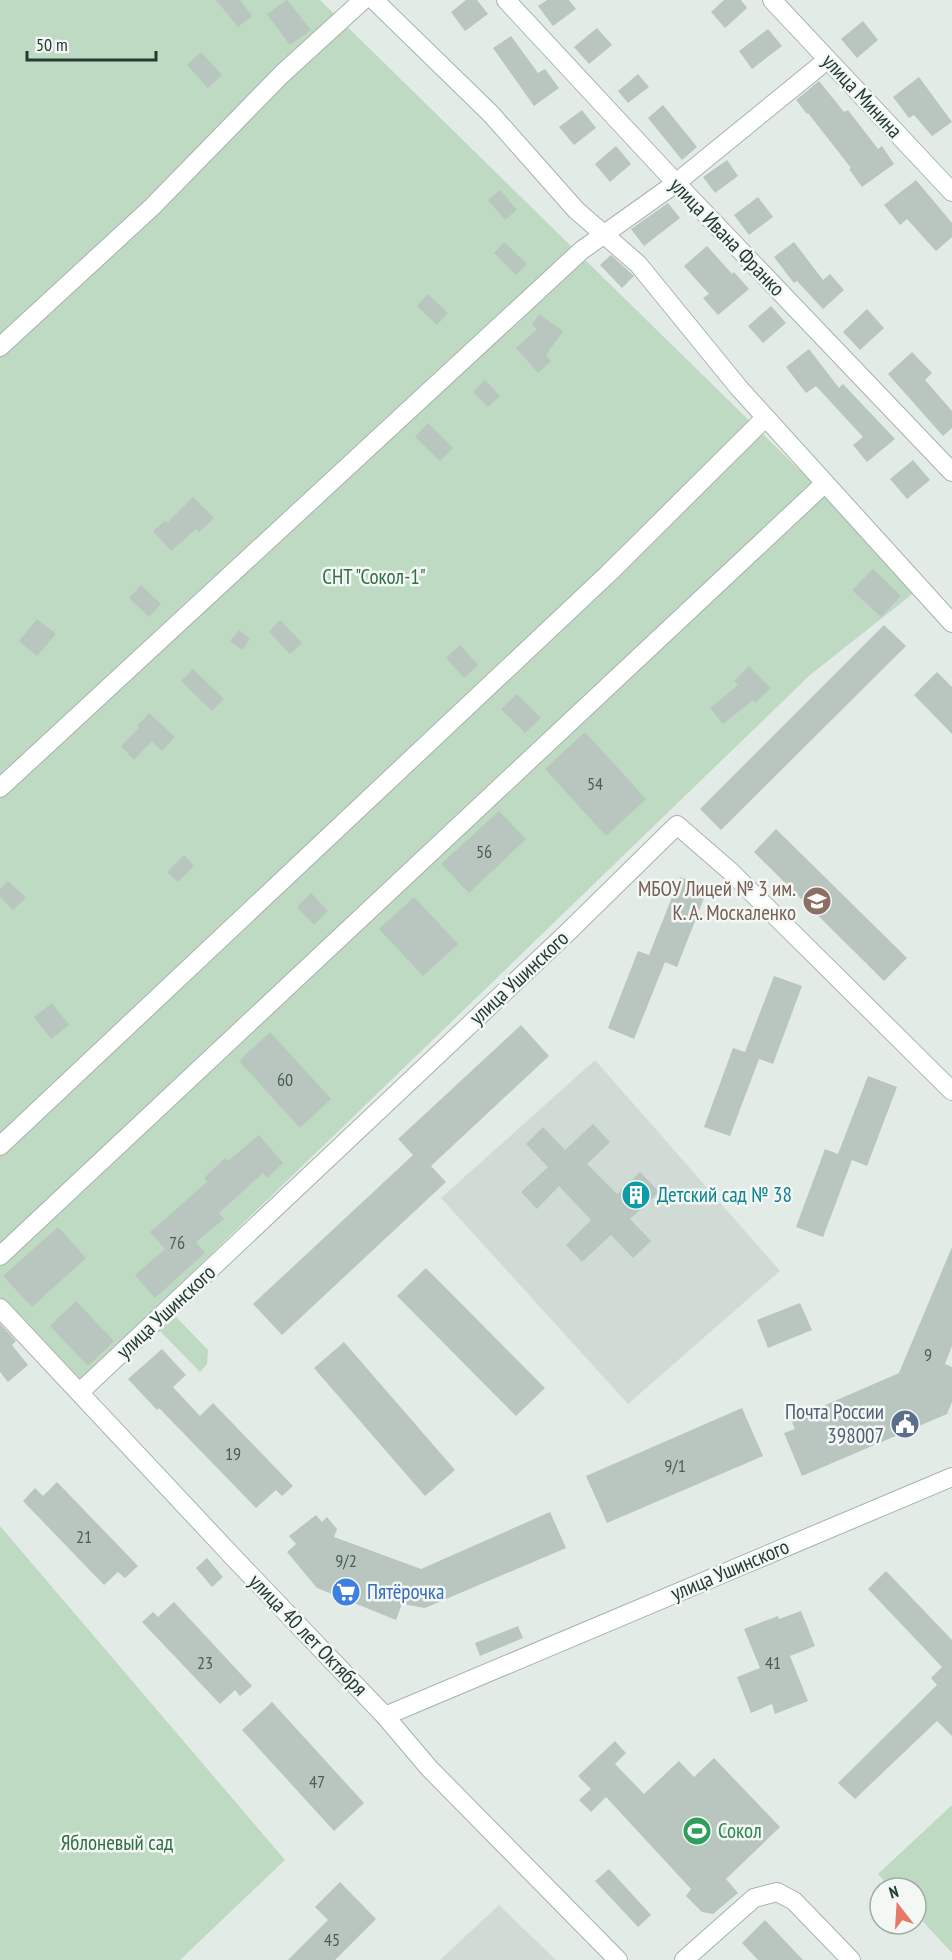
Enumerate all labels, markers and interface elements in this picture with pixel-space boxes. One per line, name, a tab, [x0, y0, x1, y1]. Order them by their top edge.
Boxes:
scale bar	[27, 24, 156, 62]
text: 50 m	[36, 33, 68, 56]
street label: улица Минина	[816, 48, 908, 144]
street label: улица Ивана Франко	[664, 172, 791, 302]
park label: СНТ "Сокол-1"	[322, 563, 426, 590]
house number: 54	[587, 772, 603, 795]
house number: 56	[476, 840, 492, 863]
place label: МБОУ Лицей № 3 им. К. А. Москаленко	[638, 875, 796, 926]
school or university icon: МБОУ Лицей № 3 им. К. А. Москаленко	[801, 885, 833, 917]
street label: улица Ушинского	[463, 925, 574, 1030]
house number: 60	[277, 1068, 293, 1091]
building icon: Детский сад № 38	[620, 1179, 652, 1211]
place label: Детский сад № 38	[657, 1181, 792, 1208]
house number: 76	[169, 1231, 185, 1254]
street label: улица Ушинского	[110, 1259, 221, 1364]
house number: 9	[924, 1343, 932, 1366]
place label: Почта России 398007	[785, 1398, 884, 1449]
public building icon: Почта России 398007	[889, 1408, 921, 1440]
house number: 19	[225, 1442, 241, 1465]
house number: 9/1	[664, 1454, 686, 1477]
house number: 21	[76, 1525, 92, 1548]
street label: улица Ушинского	[667, 1533, 793, 1607]
house number: 9/2	[335, 1549, 357, 1572]
street label: улица 40 лет Октября	[243, 1568, 374, 1701]
supermarket icon: Пятёрочка	[330, 1576, 362, 1608]
place label: Пятёрочка	[367, 1578, 444, 1605]
house number: 23	[197, 1651, 213, 1674]
house number: 41	[765, 1651, 781, 1674]
house number: 47	[309, 1770, 325, 1793]
sports icon: Сокол	[681, 1815, 713, 1847]
place label: Сокол	[718, 1817, 762, 1844]
park label: Яблоневый сад	[61, 1829, 173, 1856]
north arrow	[868, 1876, 928, 1936]
text: N	[887, 1881, 901, 1902]
house number: 45	[324, 1928, 340, 1951]

